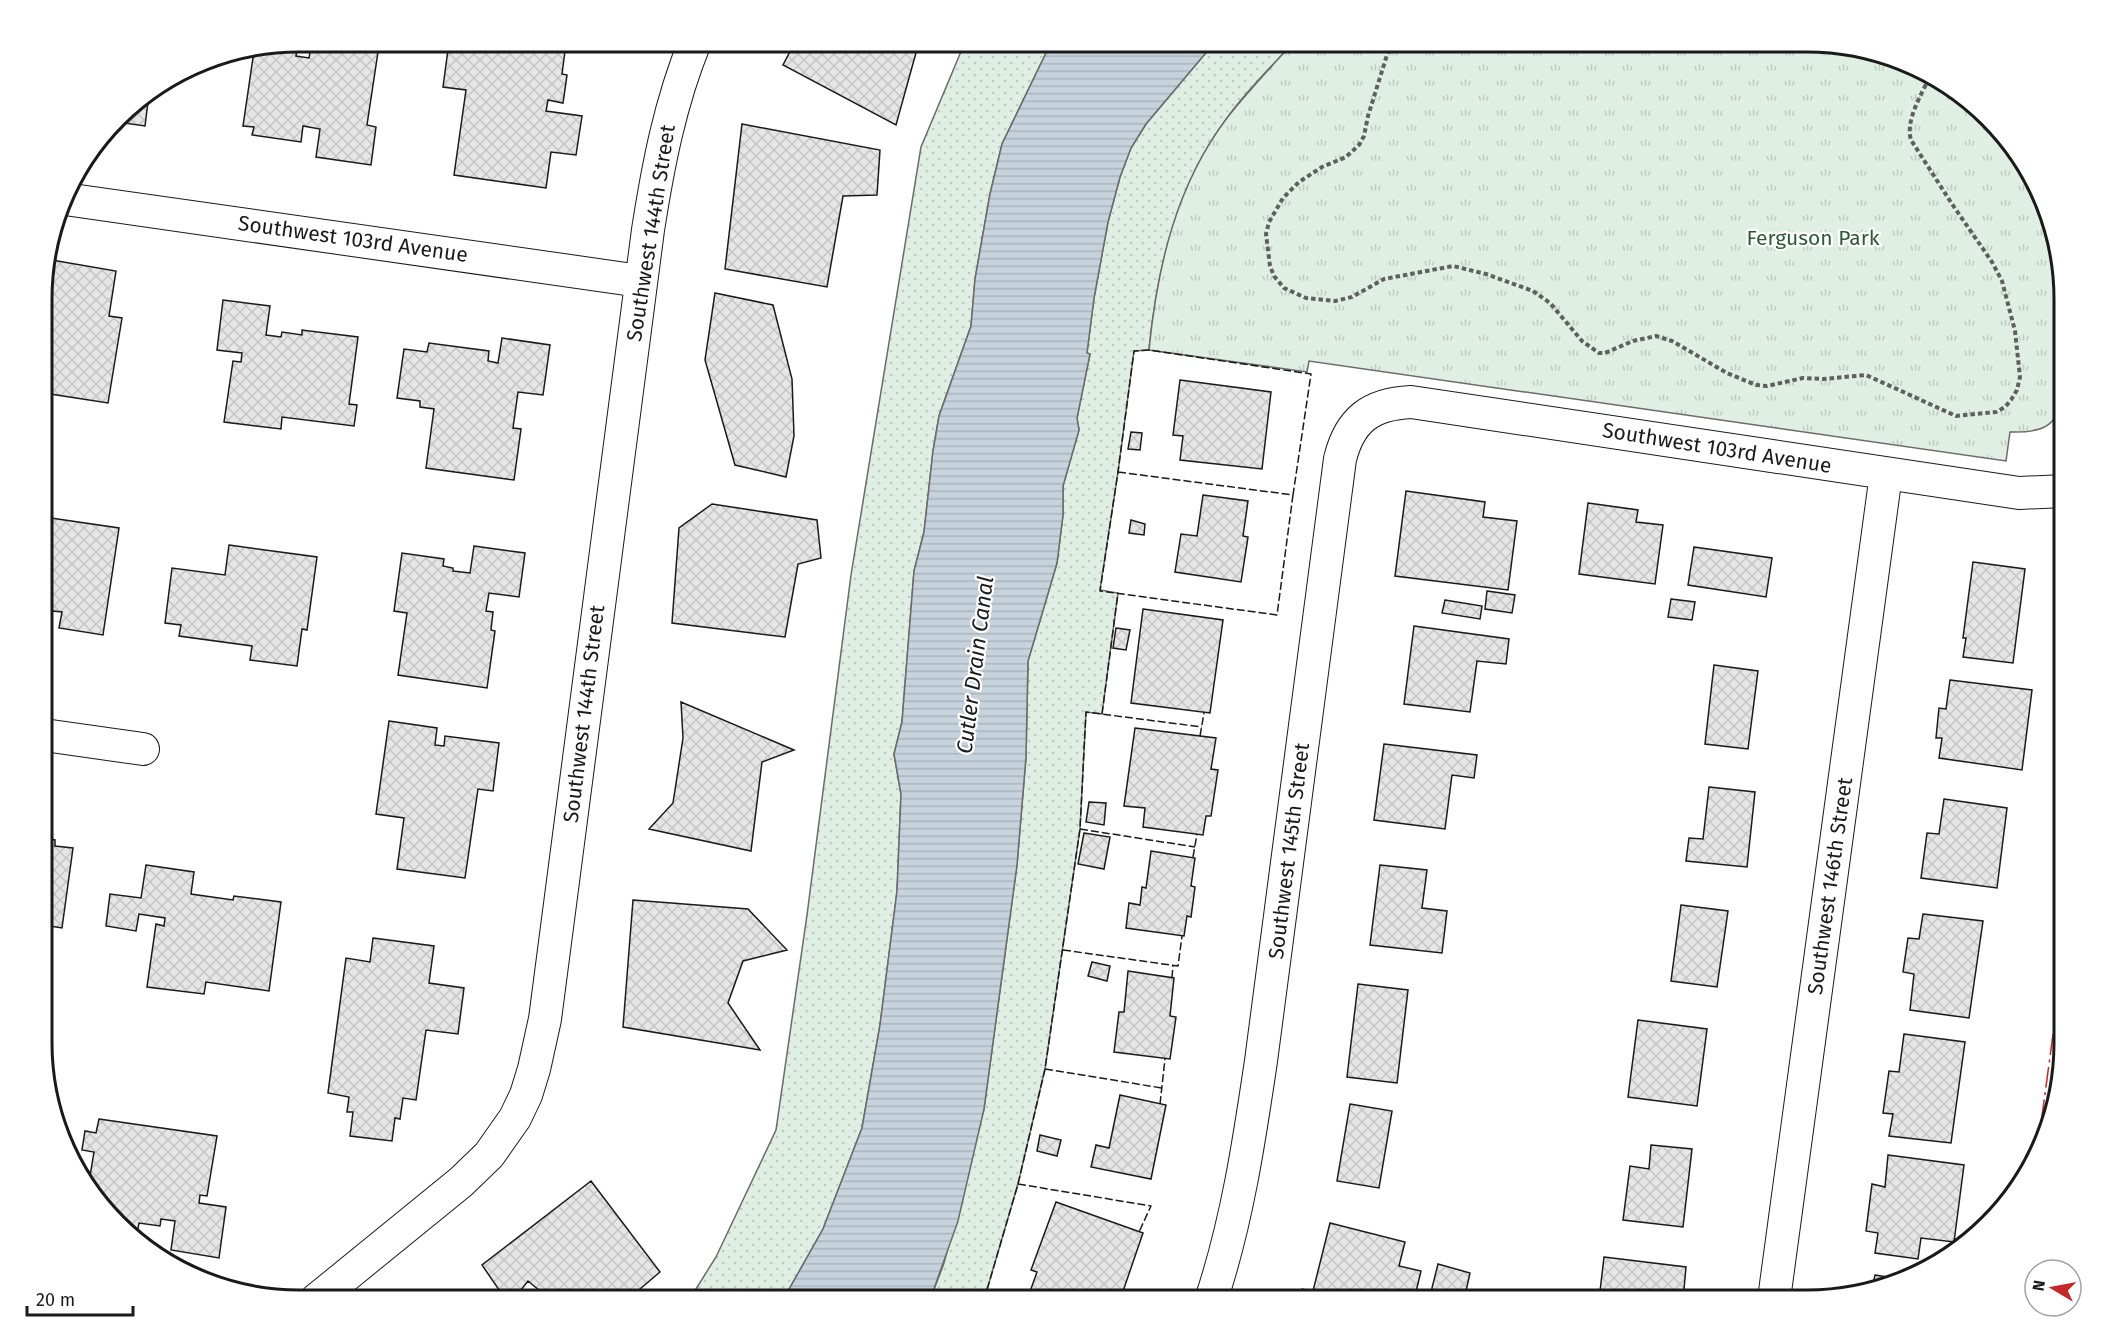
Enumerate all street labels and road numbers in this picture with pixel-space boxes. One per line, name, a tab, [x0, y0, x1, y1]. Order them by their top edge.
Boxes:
street label: Southwest 144th Street	[621, 122, 681, 343]
street label: Southwest 103rd Avenue	[236, 210, 470, 268]
street label: Southwest 103rd Avenue	[1601, 417, 1833, 479]
street label: Southwest 144th Street	[558, 603, 610, 824]
street label: Southwest 145th Street	[1263, 741, 1315, 961]
street label: Southwest 146th Street	[1802, 775, 1858, 996]

